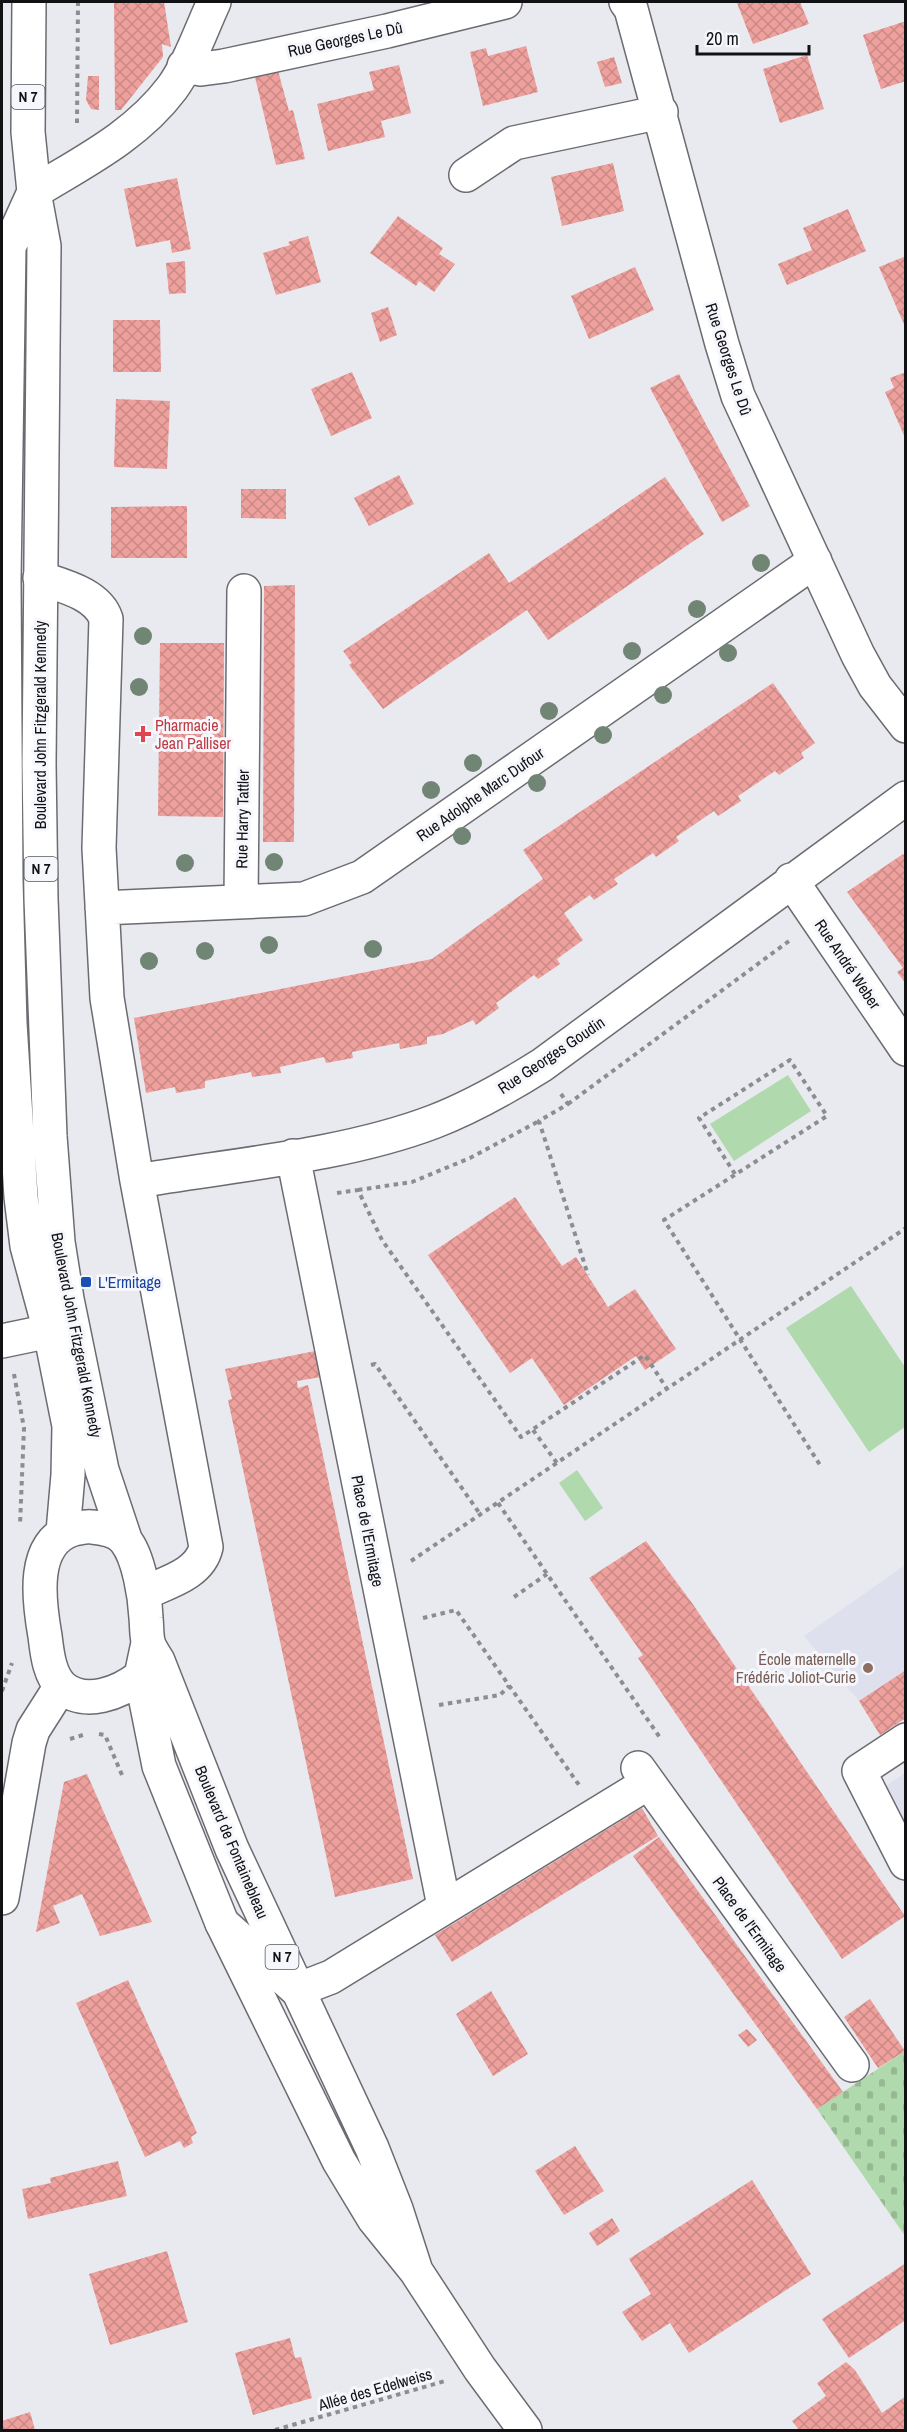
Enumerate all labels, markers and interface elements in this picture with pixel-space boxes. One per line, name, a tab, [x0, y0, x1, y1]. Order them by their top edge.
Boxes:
street label: Rue Georges Le Dû	[286, 16, 404, 62]
scale bar	[697, 18, 810, 56]
text: 20 m	[706, 26, 739, 51]
road number: N 7	[12, 85, 44, 109]
street label: Rue Georges Le Dû	[701, 300, 757, 418]
street label: Boulevard John Fitzgerald Kennedy	[29, 620, 51, 829]
place label: Pharmacie Jean Palliser	[155, 714, 231, 754]
marker: Pharmacie Jean Palliser	[136, 727, 150, 741]
street label: Rue Adolphe Marc Dufour	[412, 741, 549, 846]
street label: Rue Harry Tattler	[230, 769, 254, 869]
road number: N 7	[24, 857, 57, 881]
street label: Rue André Weber	[810, 915, 887, 1014]
street label: Rue Georges Goudin	[493, 1011, 609, 1099]
street label: Boulevard John Fitzgerald Kennedy	[46, 1231, 108, 1440]
place label: L'Ermitage	[98, 1271, 161, 1293]
marker: L'Ermitage	[79, 1275, 93, 1289]
street label: Place de l'Ermitage	[346, 1473, 390, 1589]
place label: École maternelle Frédéric Joliot-Curie	[736, 1648, 856, 1688]
marker: École maternelle Frédéric Joliot-Curie	[861, 1661, 875, 1675]
street label: Boulevard de Fontainebleau	[190, 1762, 274, 1922]
street label: Place de l'Ermitage	[708, 1872, 792, 1976]
road number: N 7	[266, 1945, 298, 1969]
street label: Allée des Edelweiss	[315, 2362, 434, 2416]

